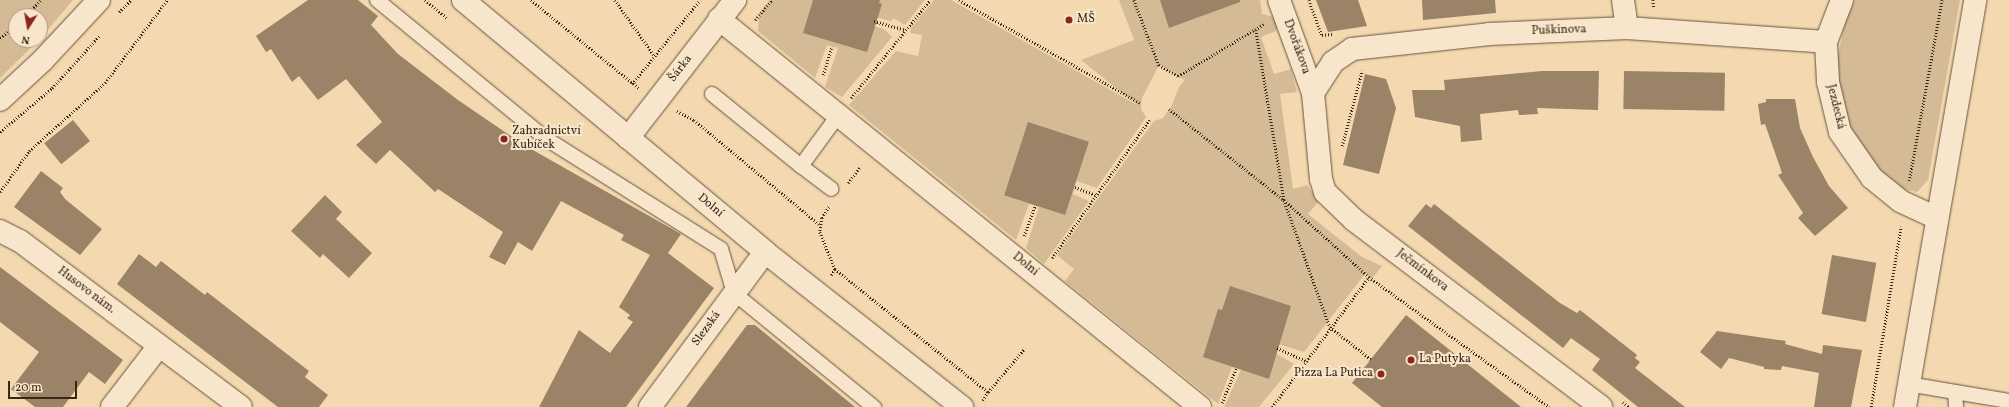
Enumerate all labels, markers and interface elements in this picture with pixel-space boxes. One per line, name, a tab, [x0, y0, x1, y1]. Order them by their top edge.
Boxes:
north arrow	[8, 8, 48, 48]
place label: MŠ	[1077, 13, 1095, 27]
marker: MŠ	[1064, 15, 1074, 25]
street label: Dvořákova	[1279, 18, 1313, 76]
street label: Puškinova	[1531, 23, 1587, 39]
text: N	[20, 31, 31, 47]
street label: Šárka	[666, 53, 696, 85]
street label: Jezdecká	[1822, 83, 1848, 131]
place label: Zahradnictví Kubíček	[512, 125, 581, 153]
marker: Zahradnictví Kubíček	[499, 134, 509, 144]
street label: Dolní	[694, 191, 726, 221]
street label: Ječmínkova	[1393, 247, 1451, 295]
street label: Dolní	[1009, 250, 1041, 280]
street label: Husovo nám.	[54, 265, 118, 317]
street label: Slezská	[690, 309, 724, 349]
place label: La Putyka	[1419, 353, 1471, 367]
marker: La Putyka	[1406, 355, 1416, 365]
place label: Pizza La Putica	[1294, 367, 1373, 381]
marker: Pizza La Putica	[1376, 369, 1386, 379]
scale bar	[10, 373, 79, 399]
text: 20 m	[15, 380, 42, 396]

